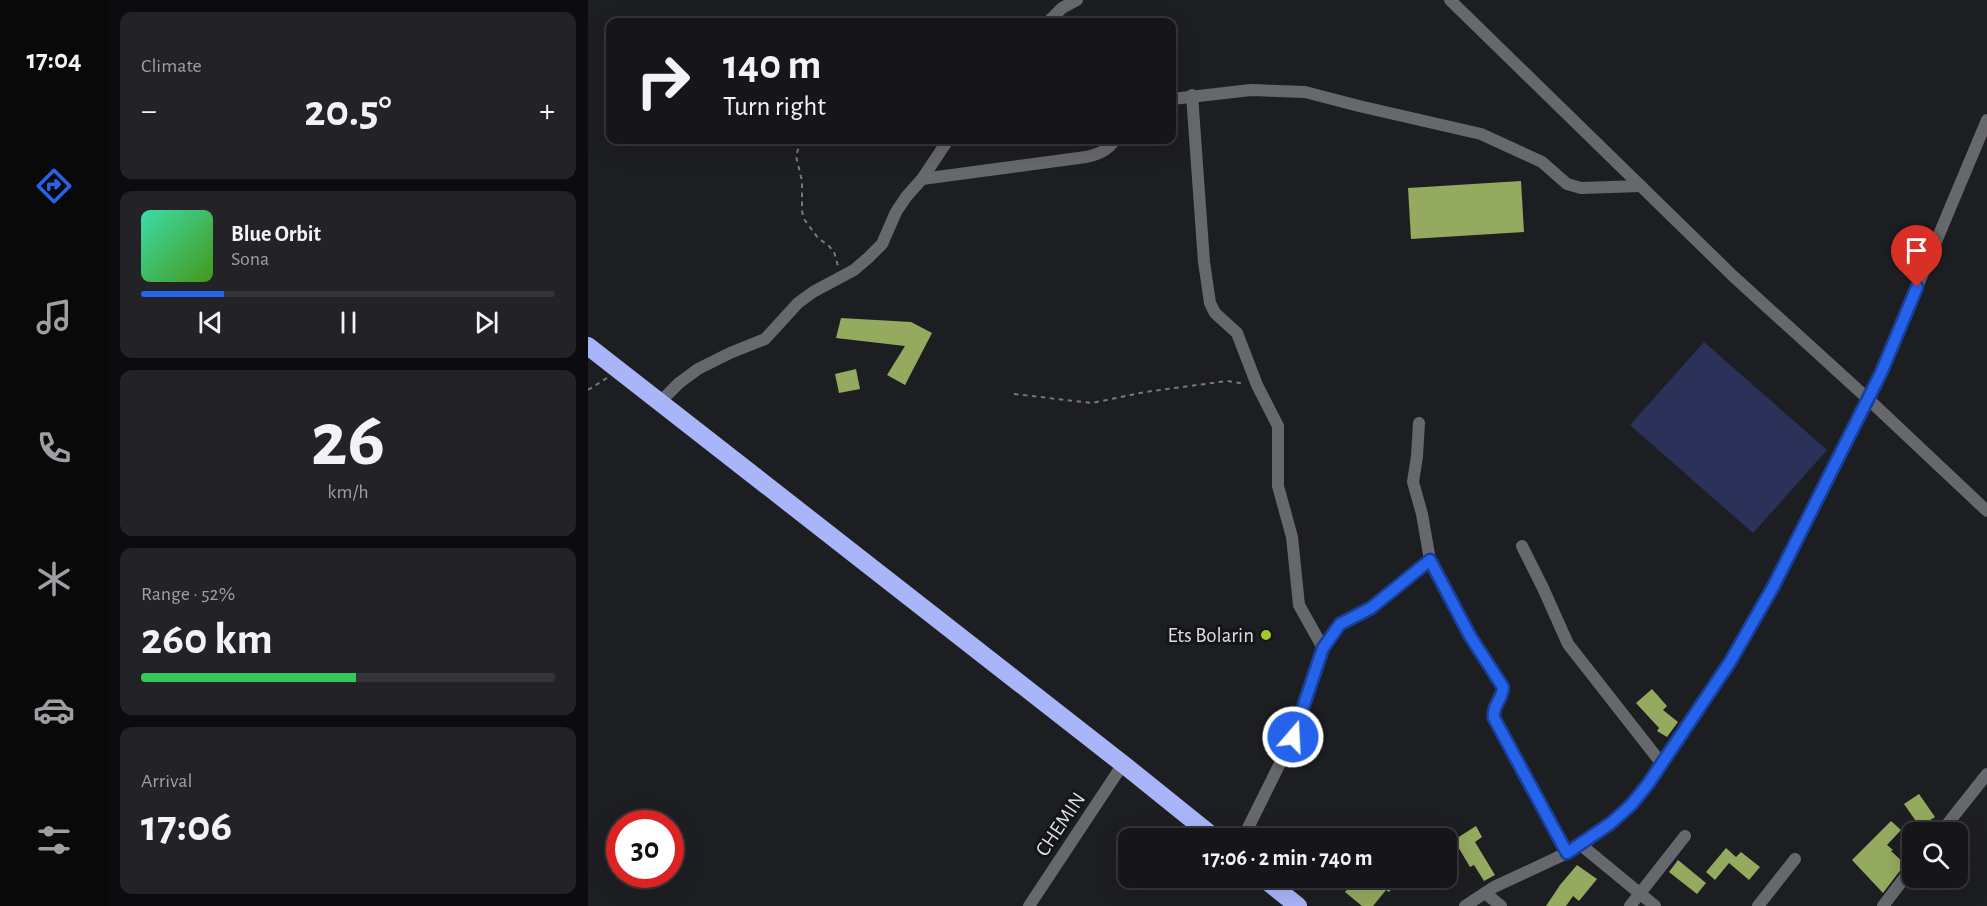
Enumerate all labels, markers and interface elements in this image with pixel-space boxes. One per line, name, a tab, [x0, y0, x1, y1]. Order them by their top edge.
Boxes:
icon: right	[624, 42, 702, 120]
text: 140 m	[723, 44, 821, 86]
text: 17:04	[26, 46, 82, 73]
text: Climate	[141, 56, 202, 76]
text: 20.5°	[304, 89, 392, 134]
text: Turn right	[723, 93, 826, 120]
text: −	[141, 95, 157, 128]
text: +	[539, 95, 555, 128]
icon: directions	[33, 165, 75, 207]
text: Blue Orbit	[231, 223, 321, 245]
pin	[1891, 225, 1942, 287]
icon: arrive	[1900, 234, 1933, 267]
text: Sona	[231, 249, 269, 269]
icon: music	[33, 296, 75, 338]
icon: previous	[194, 306, 227, 339]
icon: pause	[332, 306, 365, 339]
icon: next	[470, 306, 503, 339]
text: 26	[311, 402, 385, 480]
icon: phone	[33, 427, 75, 469]
text: km/h	[327, 482, 369, 502]
icon: climate	[33, 558, 75, 600]
text: Range · 52%	[141, 584, 235, 604]
text: 260 km	[141, 617, 273, 662]
place label: Ets Bolarin	[1168, 625, 1254, 646]
marker: Ets Bolarin	[1259, 628, 1273, 642]
icon: car	[33, 689, 75, 731]
position arrow	[1261, 705, 1325, 769]
text: Arrival	[141, 771, 192, 791]
street label: CHEMIN	[1032, 789, 1089, 860]
text: 17:06	[141, 804, 232, 849]
speed limit sign: 30	[606, 810, 684, 888]
icon: filters	[33, 819, 75, 861]
map controls	[1902, 822, 1968, 888]
button: search	[1902, 822, 1968, 888]
text: 17:06 · 2 min · 740 m	[1203, 847, 1372, 869]

